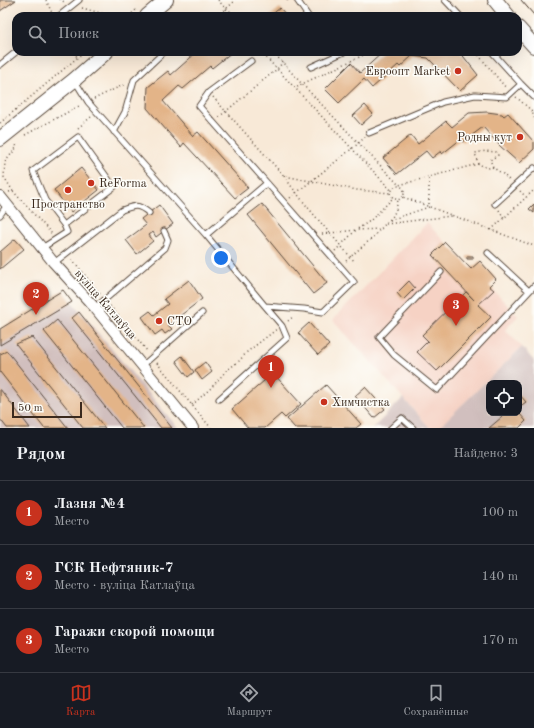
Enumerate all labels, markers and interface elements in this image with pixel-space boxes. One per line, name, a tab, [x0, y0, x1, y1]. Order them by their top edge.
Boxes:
search box	[12, 12, 522, 56]
icon: search	[26, 23, 48, 45]
text: Поиск	[58, 27, 99, 42]
place label: Евроопт Market	[365, 66, 450, 78]
marker: Евроопт Market	[453, 66, 463, 76]
place label: Родны кут	[457, 132, 512, 144]
marker: Родны кут	[515, 132, 525, 142]
marker: ReForma	[86, 178, 96, 188]
place label: ReForma	[99, 178, 147, 190]
marker: Пространство	[63, 185, 73, 195]
place label: Пространство	[31, 199, 105, 211]
your location	[211, 248, 231, 268]
street label: вуліца Катлаўца	[72, 267, 139, 342]
pin: 2	[23, 282, 49, 315]
pin: 3	[443, 293, 469, 326]
marker: СТО	[154, 316, 164, 326]
place label: СТО	[167, 316, 192, 328]
pin: 1	[258, 355, 284, 388]
map controls	[486, 380, 522, 416]
button: locate	[486, 380, 522, 416]
marker: Химчистка	[319, 397, 329, 407]
place label: Химчистка	[332, 397, 390, 409]
scale bar	[12, 400, 82, 419]
text: 50 m	[18, 403, 43, 414]
text: Рядом	[16, 446, 65, 463]
text: Найдено: 3	[454, 447, 518, 460]
text: Лазня №4	[54, 497, 125, 512]
text: 1	[25, 506, 33, 519]
text: 100 m	[481, 506, 518, 519]
text: Место	[54, 515, 89, 528]
text: ГСК Нефтяник-7	[54, 561, 174, 576]
text: 2	[25, 570, 33, 583]
text: 140 m	[481, 570, 518, 583]
text: Место · вуліца Катлаўца	[54, 579, 195, 592]
text: Гаражи скорой помощи	[54, 625, 215, 640]
text: 3	[25, 634, 33, 647]
text: 170 m	[481, 634, 518, 647]
text: Место	[54, 643, 89, 656]
tab: Карта	[66, 682, 95, 720]
tab: Маршрут	[227, 682, 272, 720]
tab: Сохранённые	[403, 682, 468, 720]

